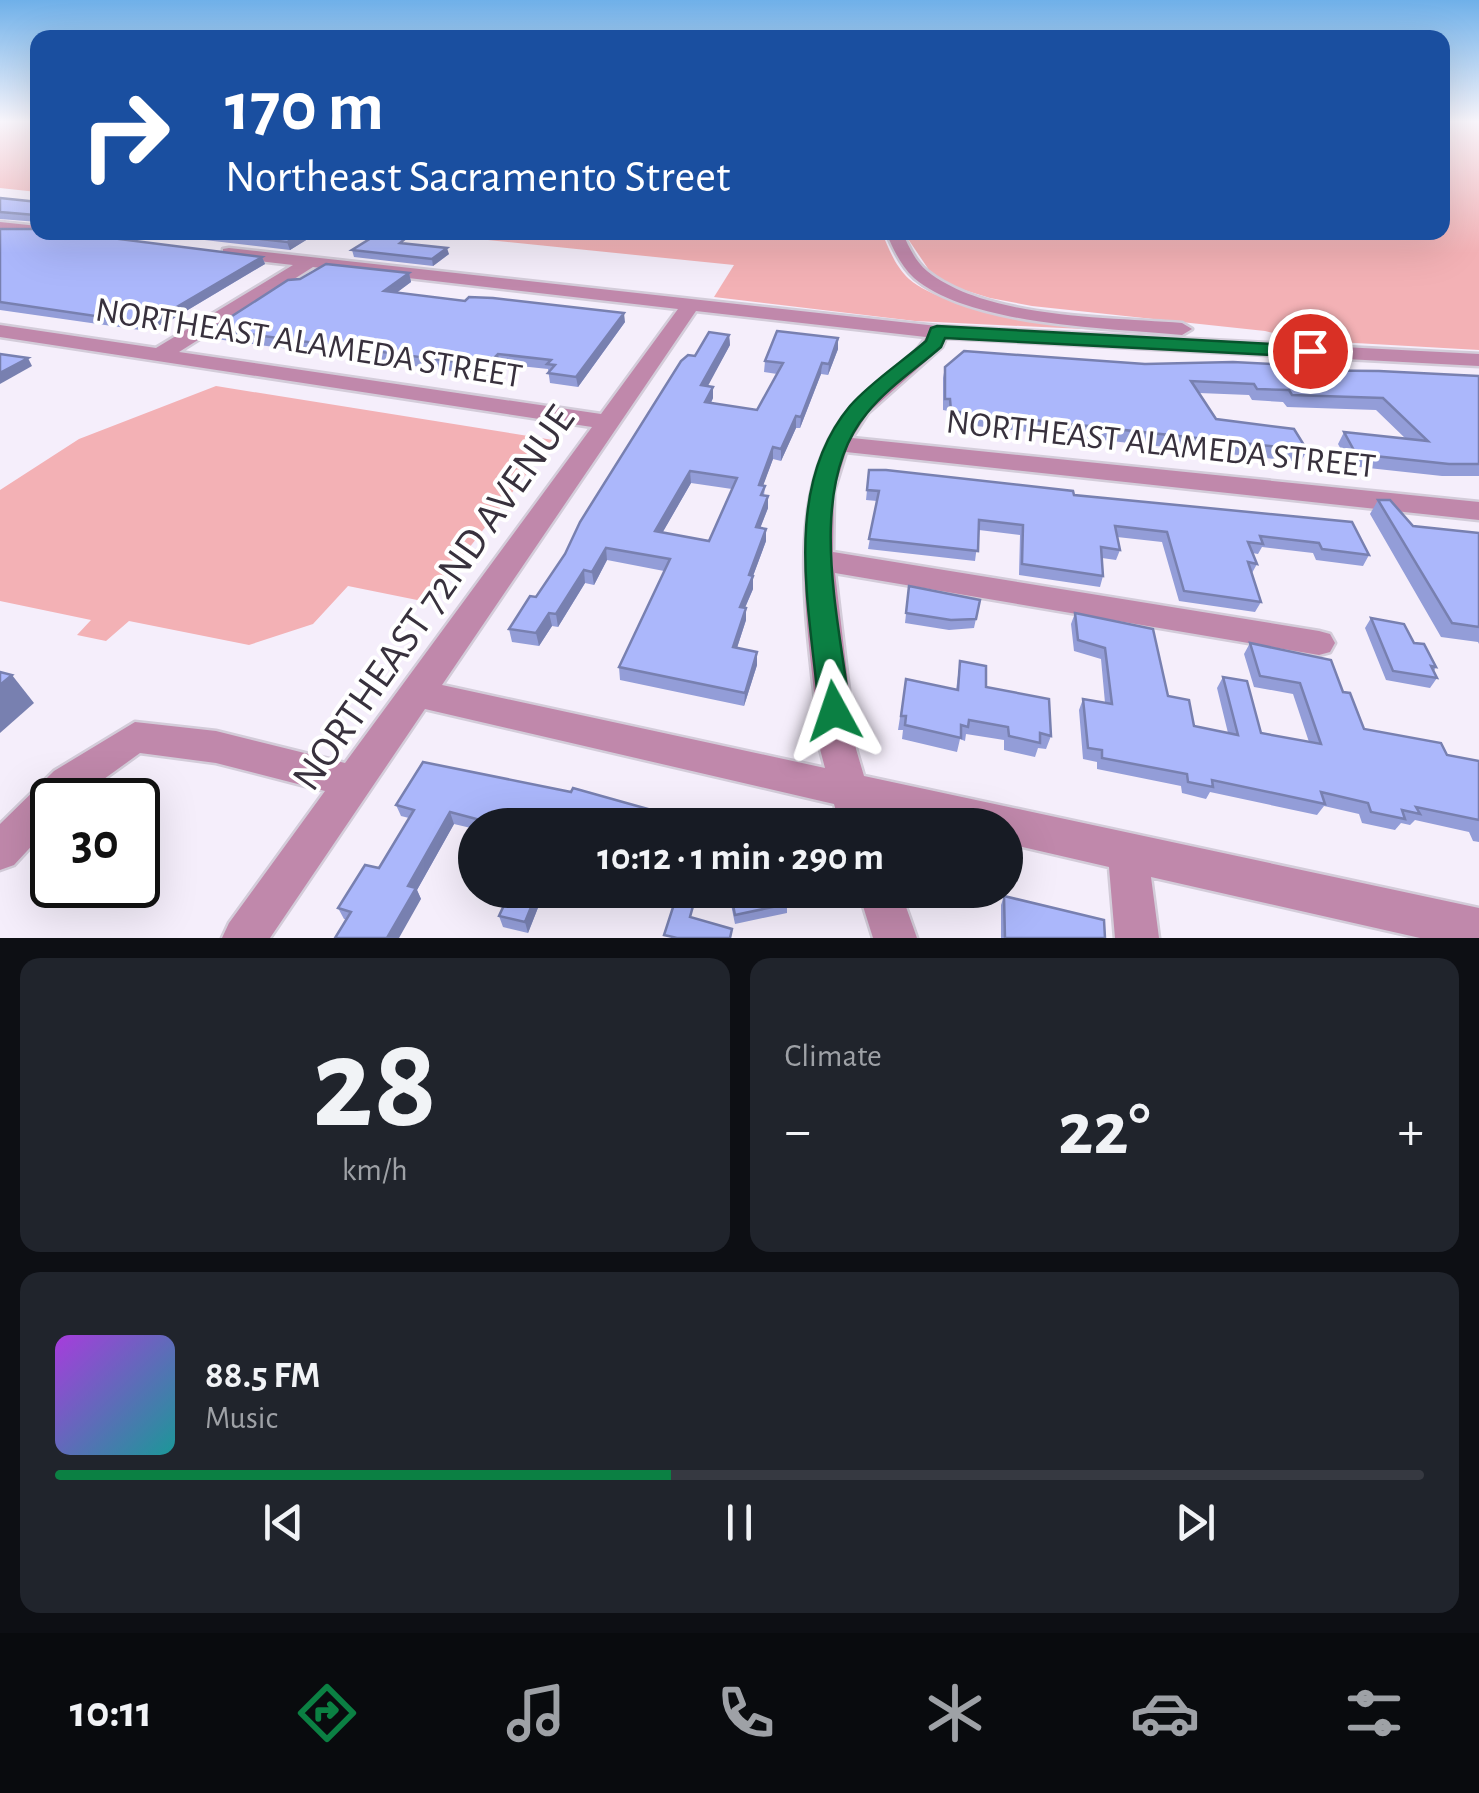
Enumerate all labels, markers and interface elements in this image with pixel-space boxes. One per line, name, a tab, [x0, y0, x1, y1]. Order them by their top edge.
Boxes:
icon: right	[60, 70, 190, 200]
text: 170 m	[225, 73, 384, 143]
text: Northeast Sacramento Street	[225, 155, 730, 200]
street label: NORTHEAST ALAMEDA STREET	[93, 292, 525, 395]
pin	[1268, 309, 1353, 394]
icon: arrive	[1283, 324, 1338, 379]
street label: NORTHEAST 72ND AVENUE	[285, 398, 582, 798]
street label: NORTHEAST ALAMEDA STREET	[944, 405, 1377, 484]
position arrow	[782, 659, 886, 763]
speed limit sign: 30	[30, 778, 160, 908]
text: 10:12 · 1 min · 290 m	[597, 839, 884, 877]
text: 28	[312, 1021, 437, 1151]
text: Climate	[785, 1040, 882, 1072]
text: 22°	[1058, 1093, 1151, 1168]
text: −	[785, 1104, 811, 1159]
text: +	[1398, 1104, 1424, 1159]
text: km/h	[342, 1154, 408, 1186]
text: 88.5 FM	[205, 1357, 321, 1395]
text: Music	[205, 1402, 278, 1434]
icon: previous	[256, 1495, 311, 1550]
icon: pause	[712, 1495, 767, 1550]
icon: next	[1168, 1495, 1223, 1550]
icon: directions	[292, 1678, 362, 1748]
icon: music	[501, 1678, 571, 1748]
icon: phone	[711, 1678, 781, 1748]
icon: climate	[920, 1678, 990, 1748]
icon: car	[1130, 1678, 1200, 1748]
icon: filters	[1339, 1678, 1409, 1748]
text: 10:11	[70, 1690, 152, 1735]

